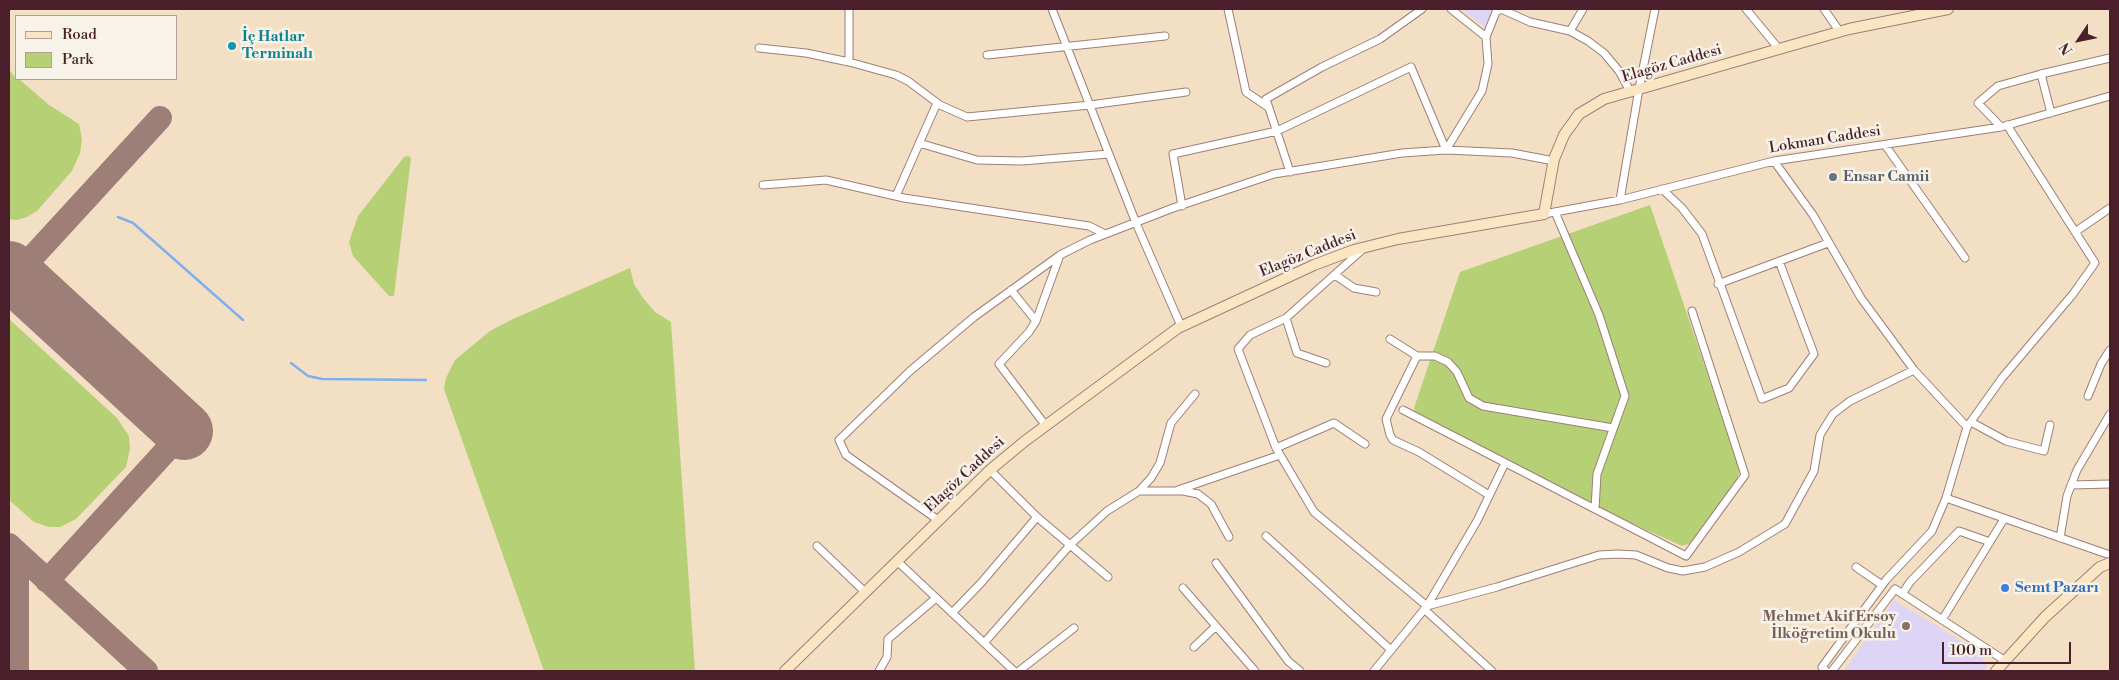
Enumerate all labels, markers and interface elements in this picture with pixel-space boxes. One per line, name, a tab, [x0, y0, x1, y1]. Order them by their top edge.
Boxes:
legend	[15, 15, 178, 80]
north arrow	[2054, 15, 2104, 65]
text: Road	[62, 25, 97, 44]
place label: İç Hatlar Terminalı	[242, 28, 313, 63]
text: N	[2056, 39, 2077, 58]
marker: İç Hatlar Terminalı	[226, 40, 238, 52]
street label: Elagöz Caddesi	[1620, 41, 1724, 87]
text: Park	[62, 50, 93, 69]
street label: Lokman Caddesi	[1768, 122, 1882, 158]
place label: Ensar Camii	[1843, 168, 1929, 186]
marker: Ensar Camii	[1827, 171, 1839, 183]
street label: Elagöz Caddesi	[1257, 226, 1359, 282]
street label: Elagöz Caddesi	[921, 433, 1009, 517]
place label: Semt Pazarı	[2015, 579, 2099, 597]
marker: Semt Pazarı	[1999, 582, 2011, 594]
place label: Mehmet Akif Ersoy İlköğretim Okulu	[1762, 608, 1896, 643]
marker: Mehmet Akif Ersoy İlköğretim Okulu	[1900, 620, 1912, 632]
scale bar	[1944, 632, 2073, 664]
text: 100 m	[1950, 641, 1992, 660]

